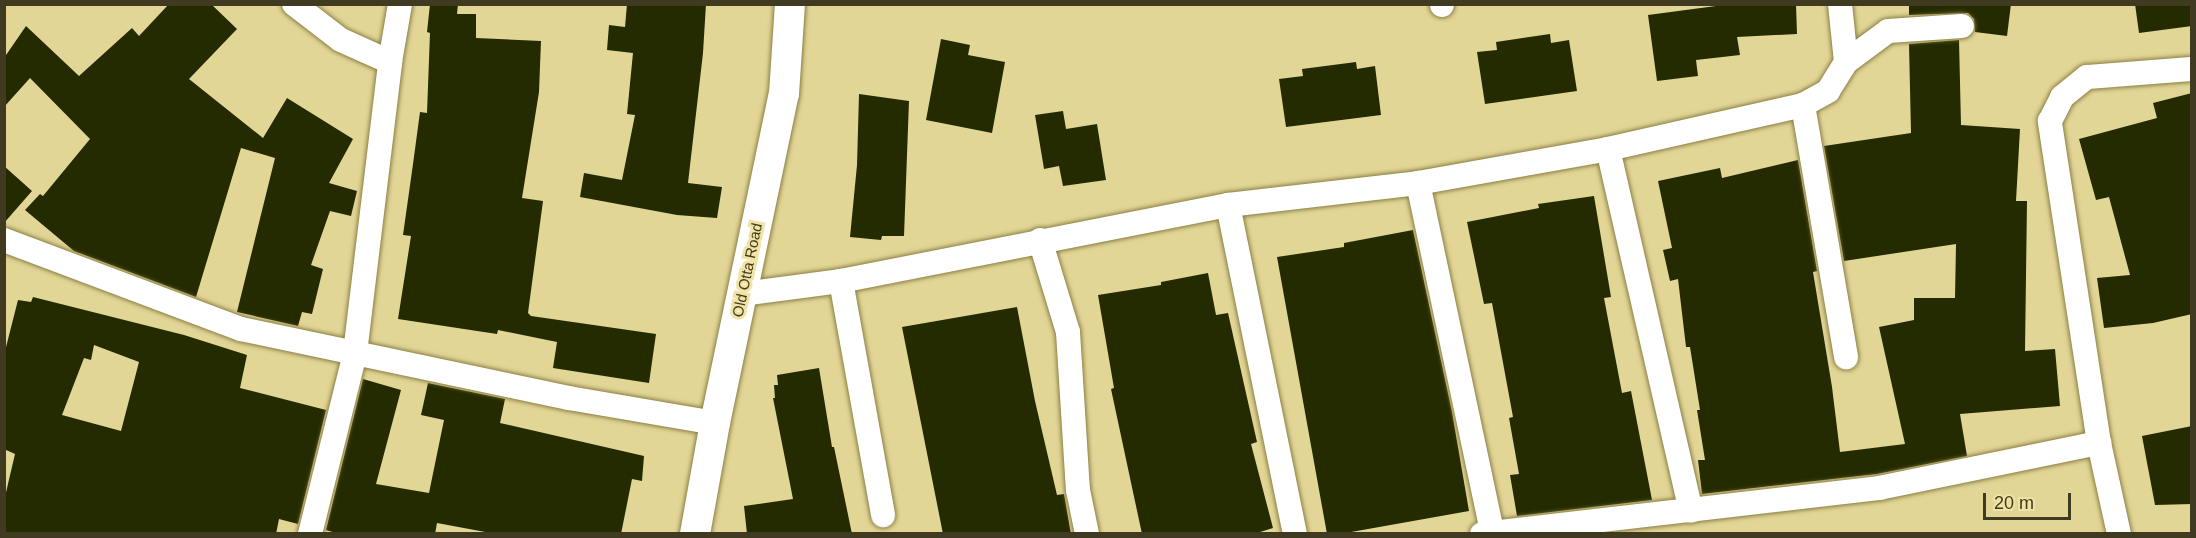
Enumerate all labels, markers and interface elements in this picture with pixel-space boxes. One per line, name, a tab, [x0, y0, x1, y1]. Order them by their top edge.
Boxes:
street label: Old Otta Road	[728, 221, 766, 319]
scale bar	[1986, 481, 2074, 519]
text: 20 m	[1994, 493, 2034, 513]

